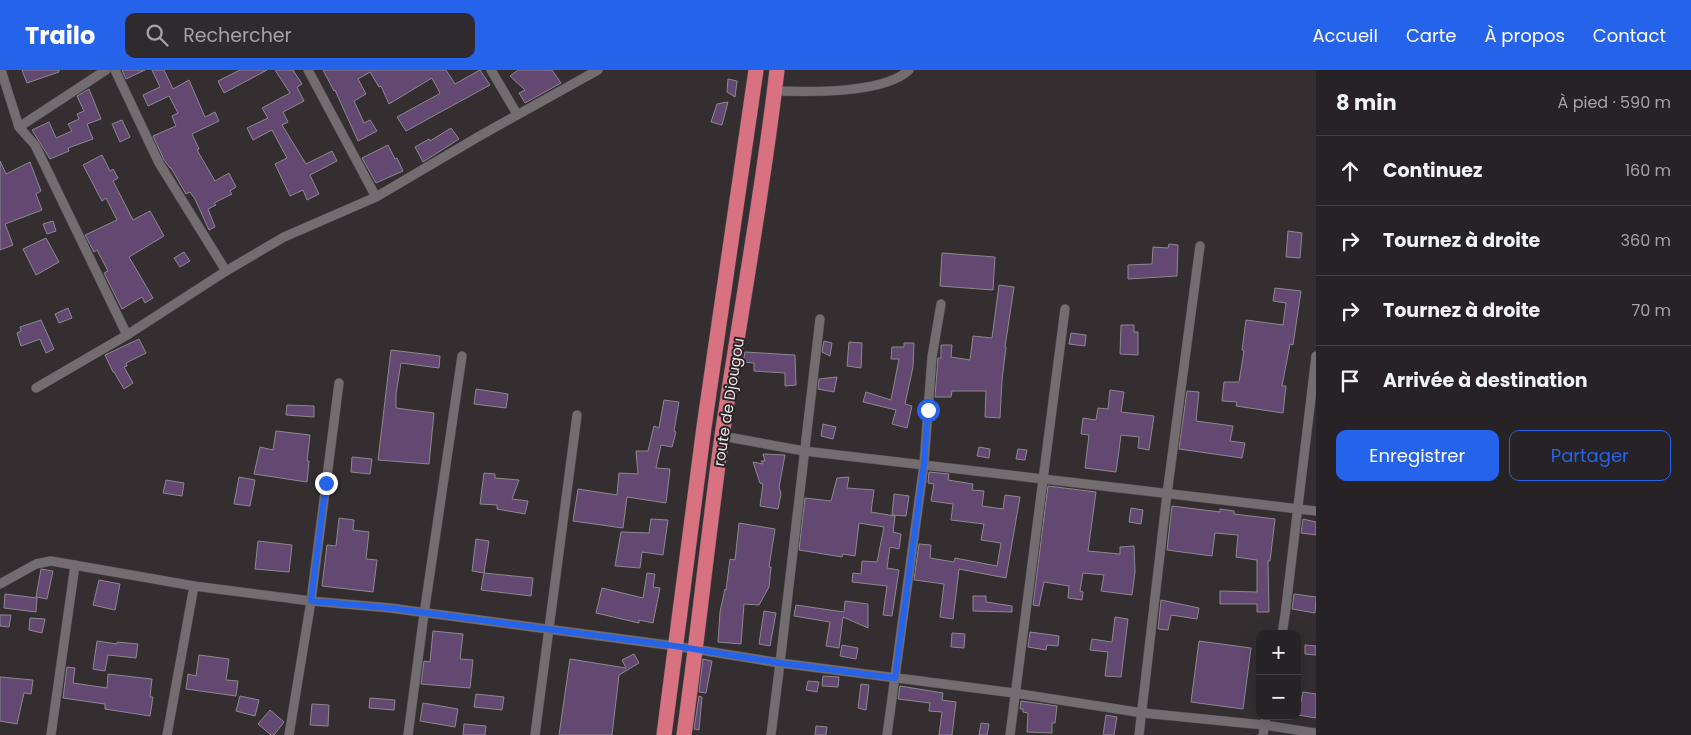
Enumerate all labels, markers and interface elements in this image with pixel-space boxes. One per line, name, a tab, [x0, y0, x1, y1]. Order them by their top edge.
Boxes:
search box	[125, 13, 475, 58]
text: Trailo	[25, 19, 95, 52]
icon: search	[143, 21, 171, 49]
text: Rechercher	[183, 22, 292, 49]
text: Accueil	[1312, 23, 1378, 48]
text: Carte	[1406, 23, 1456, 48]
text: À propos	[1484, 23, 1565, 48]
text: Contact	[1593, 23, 1666, 48]
text: 8 min	[1336, 88, 1397, 117]
text: À pied · 590 m	[1558, 91, 1671, 114]
icon: ahead	[1336, 157, 1364, 185]
text: Continuez	[1383, 157, 1482, 184]
text: 160 m	[1625, 159, 1671, 182]
icon: right	[1336, 227, 1364, 255]
text: Tournez à droite	[1383, 227, 1540, 254]
text: 360 m	[1621, 229, 1671, 252]
icon: right	[1336, 297, 1364, 325]
text: Tournez à droite	[1383, 297, 1540, 324]
text: 70 m	[1631, 299, 1671, 322]
street label: route de Djougou	[708, 336, 749, 468]
icon: arrive	[1336, 367, 1364, 395]
text: Arrivée à destination	[1383, 367, 1588, 394]
route start	[917, 399, 940, 422]
button: Enregistrer	[1336, 430, 1499, 481]
button: Partager	[1509, 430, 1671, 481]
route end	[315, 472, 338, 495]
map controls	[1256, 630, 1301, 720]
button: +	[1256, 630, 1301, 675]
button: −	[1256, 675, 1301, 720]

